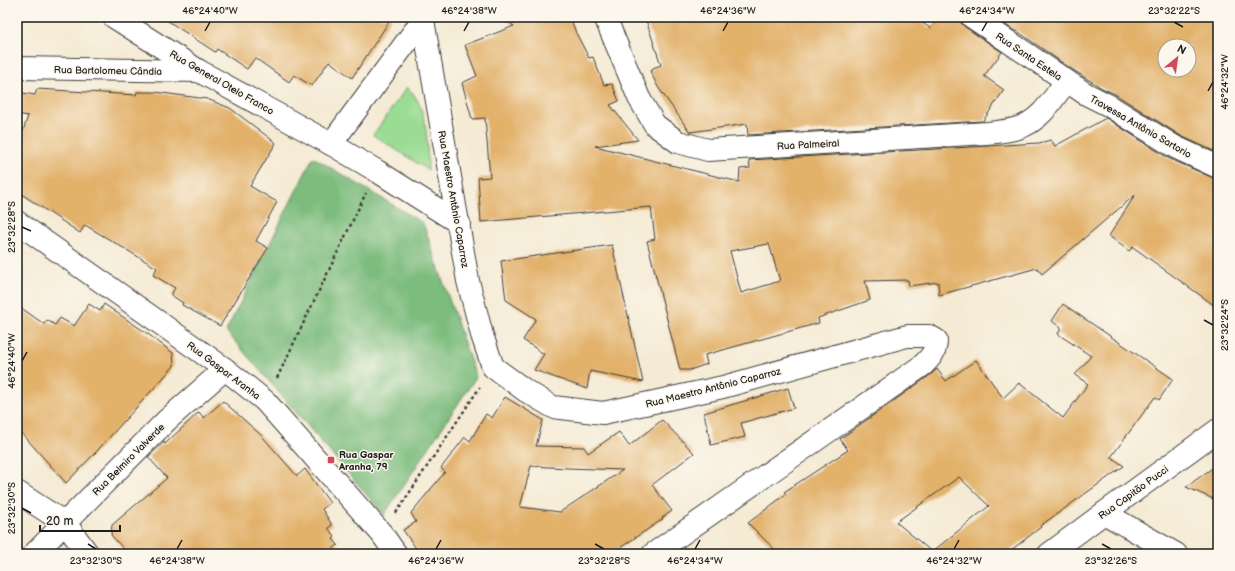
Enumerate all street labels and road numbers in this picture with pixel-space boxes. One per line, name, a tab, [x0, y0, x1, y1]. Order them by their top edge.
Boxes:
street label: Rua Santa Estela	[993, 30, 1064, 84]
street label: Rua General Otelo Franco	[167, 48, 276, 118]
street label: Rua Bartolomeu Cândia	[54, 64, 163, 78]
street label: Travessa Antônio Sartorio	[1088, 93, 1194, 161]
street label: Rua Maestro Antônio Caparroz	[435, 130, 471, 269]
street label: Rua Palmeiral	[776, 137, 840, 153]
street label: Rua Gaspar Aranha	[184, 339, 263, 403]
street label: Rua Maestro Antônio Caparroz	[644, 365, 782, 411]
street label: Rua Belmiro Valverde	[90, 421, 167, 498]
street label: Rua Capitão Pucci	[1096, 463, 1171, 522]

